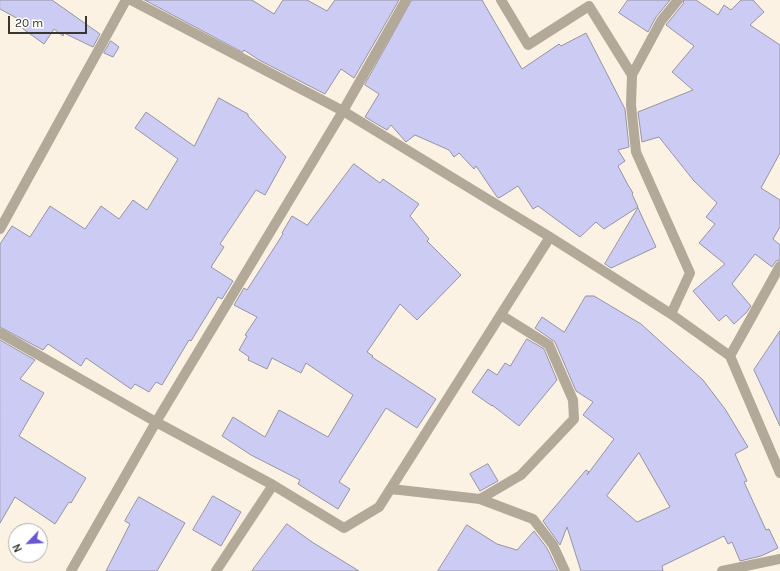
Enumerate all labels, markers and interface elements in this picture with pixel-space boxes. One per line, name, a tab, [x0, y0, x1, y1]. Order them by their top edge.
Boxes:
scale bar	[10, 8, 89, 34]
text: 20 m	[15, 16, 43, 30]
north arrow	[8, 523, 48, 563]
text: N	[10, 542, 25, 554]

